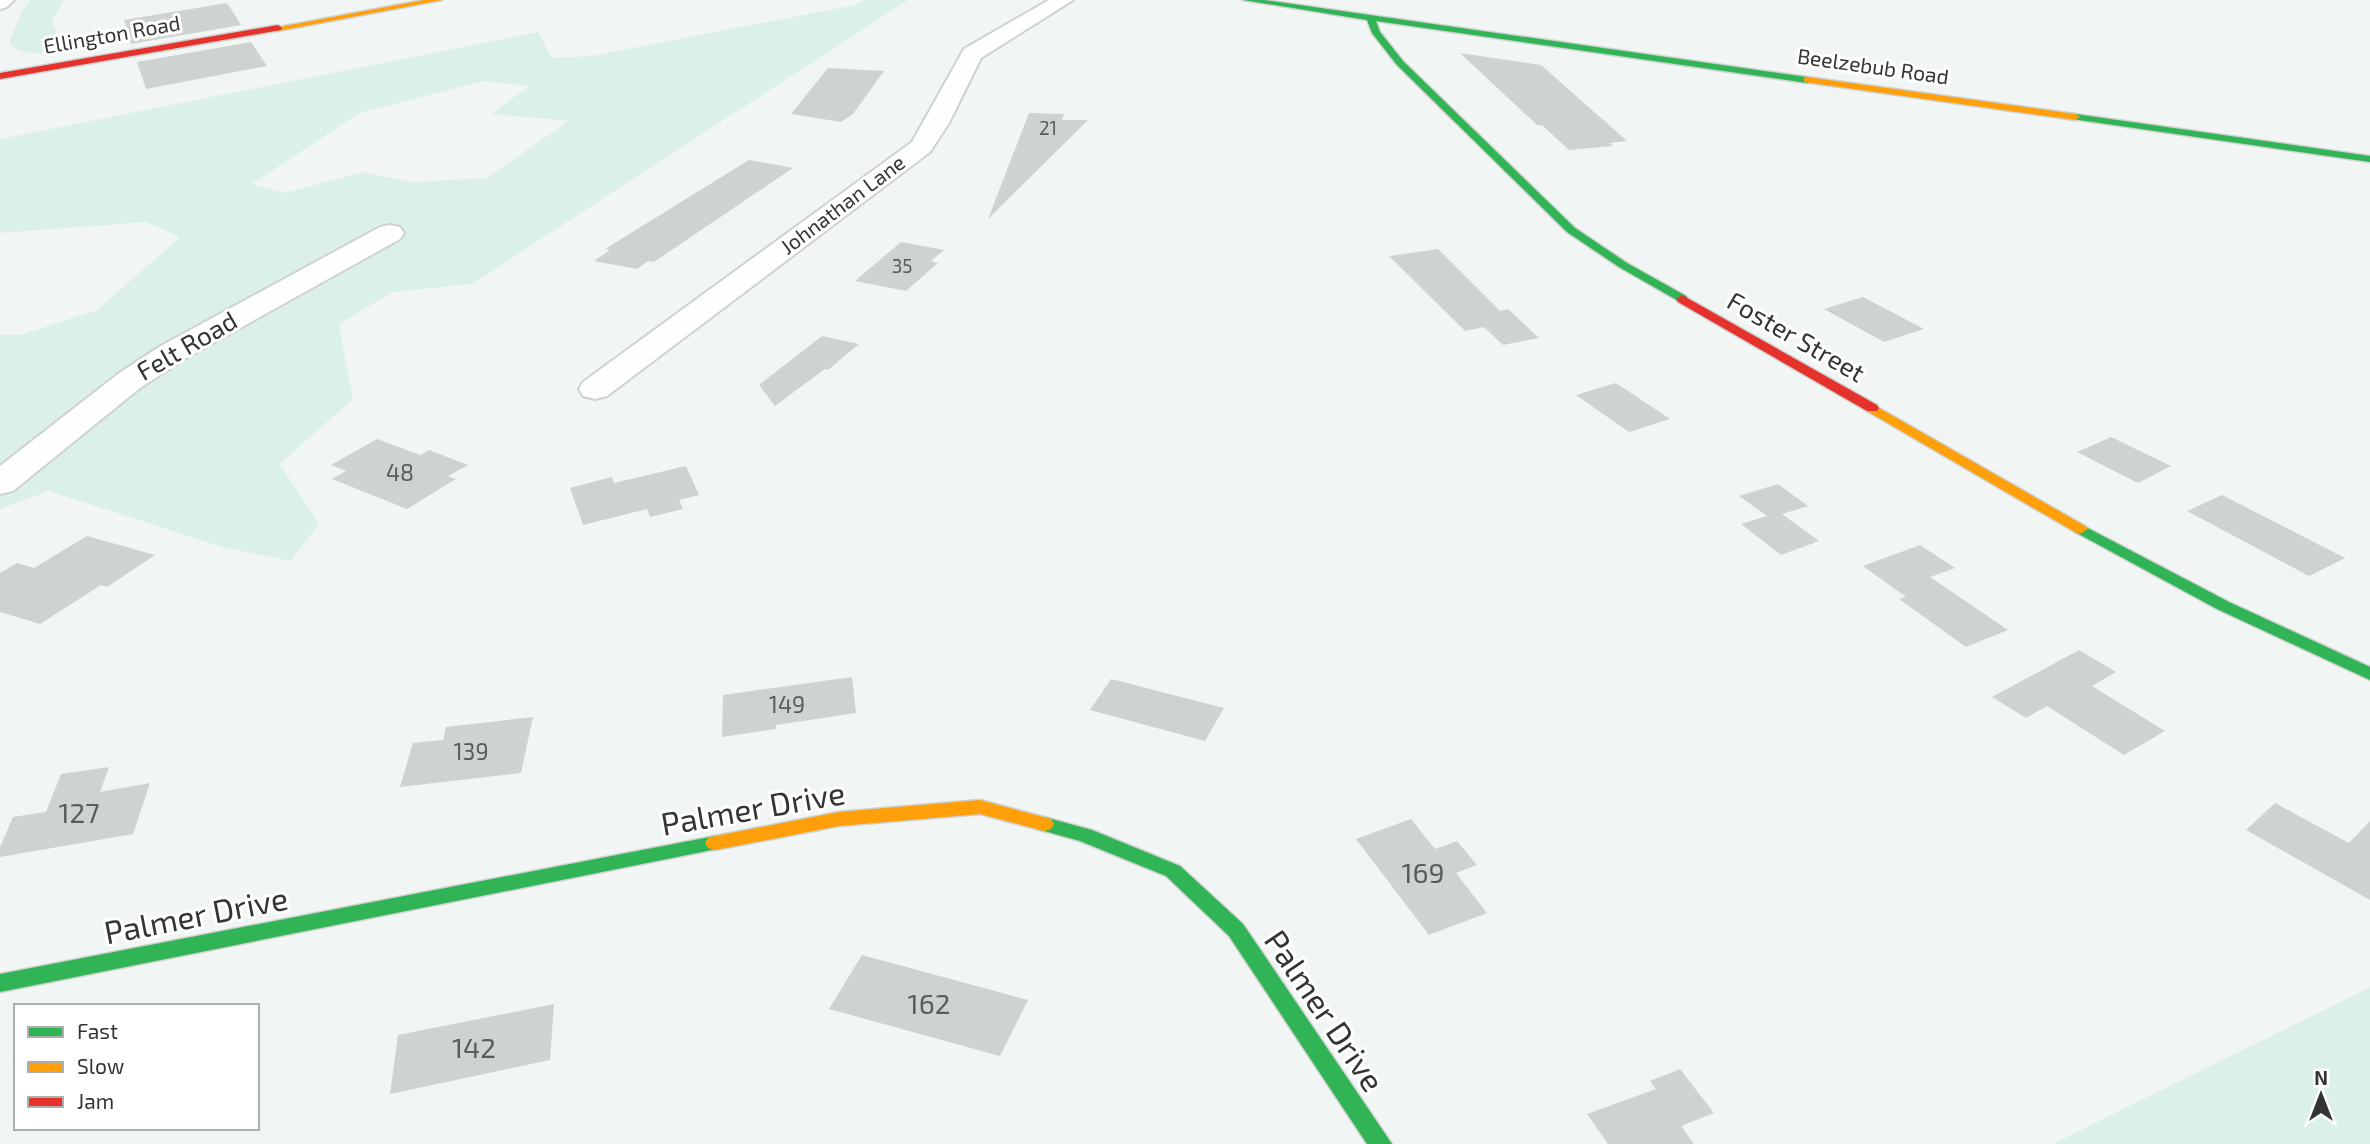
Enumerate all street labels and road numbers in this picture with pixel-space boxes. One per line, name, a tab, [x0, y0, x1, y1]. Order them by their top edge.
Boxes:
street label: Ellington Road	[41, 9, 182, 58]
street label: Beelzebub Road	[1796, 43, 1951, 89]
street label: Johnathan Lane	[775, 149, 909, 259]
street label: Foster Street	[1723, 284, 1871, 388]
street label: Felt Road	[131, 304, 242, 386]
street label: Palmer Drive	[658, 772, 848, 842]
street label: Palmer Drive	[101, 878, 291, 950]
street label: Palmer Drive	[1258, 922, 1394, 1098]

